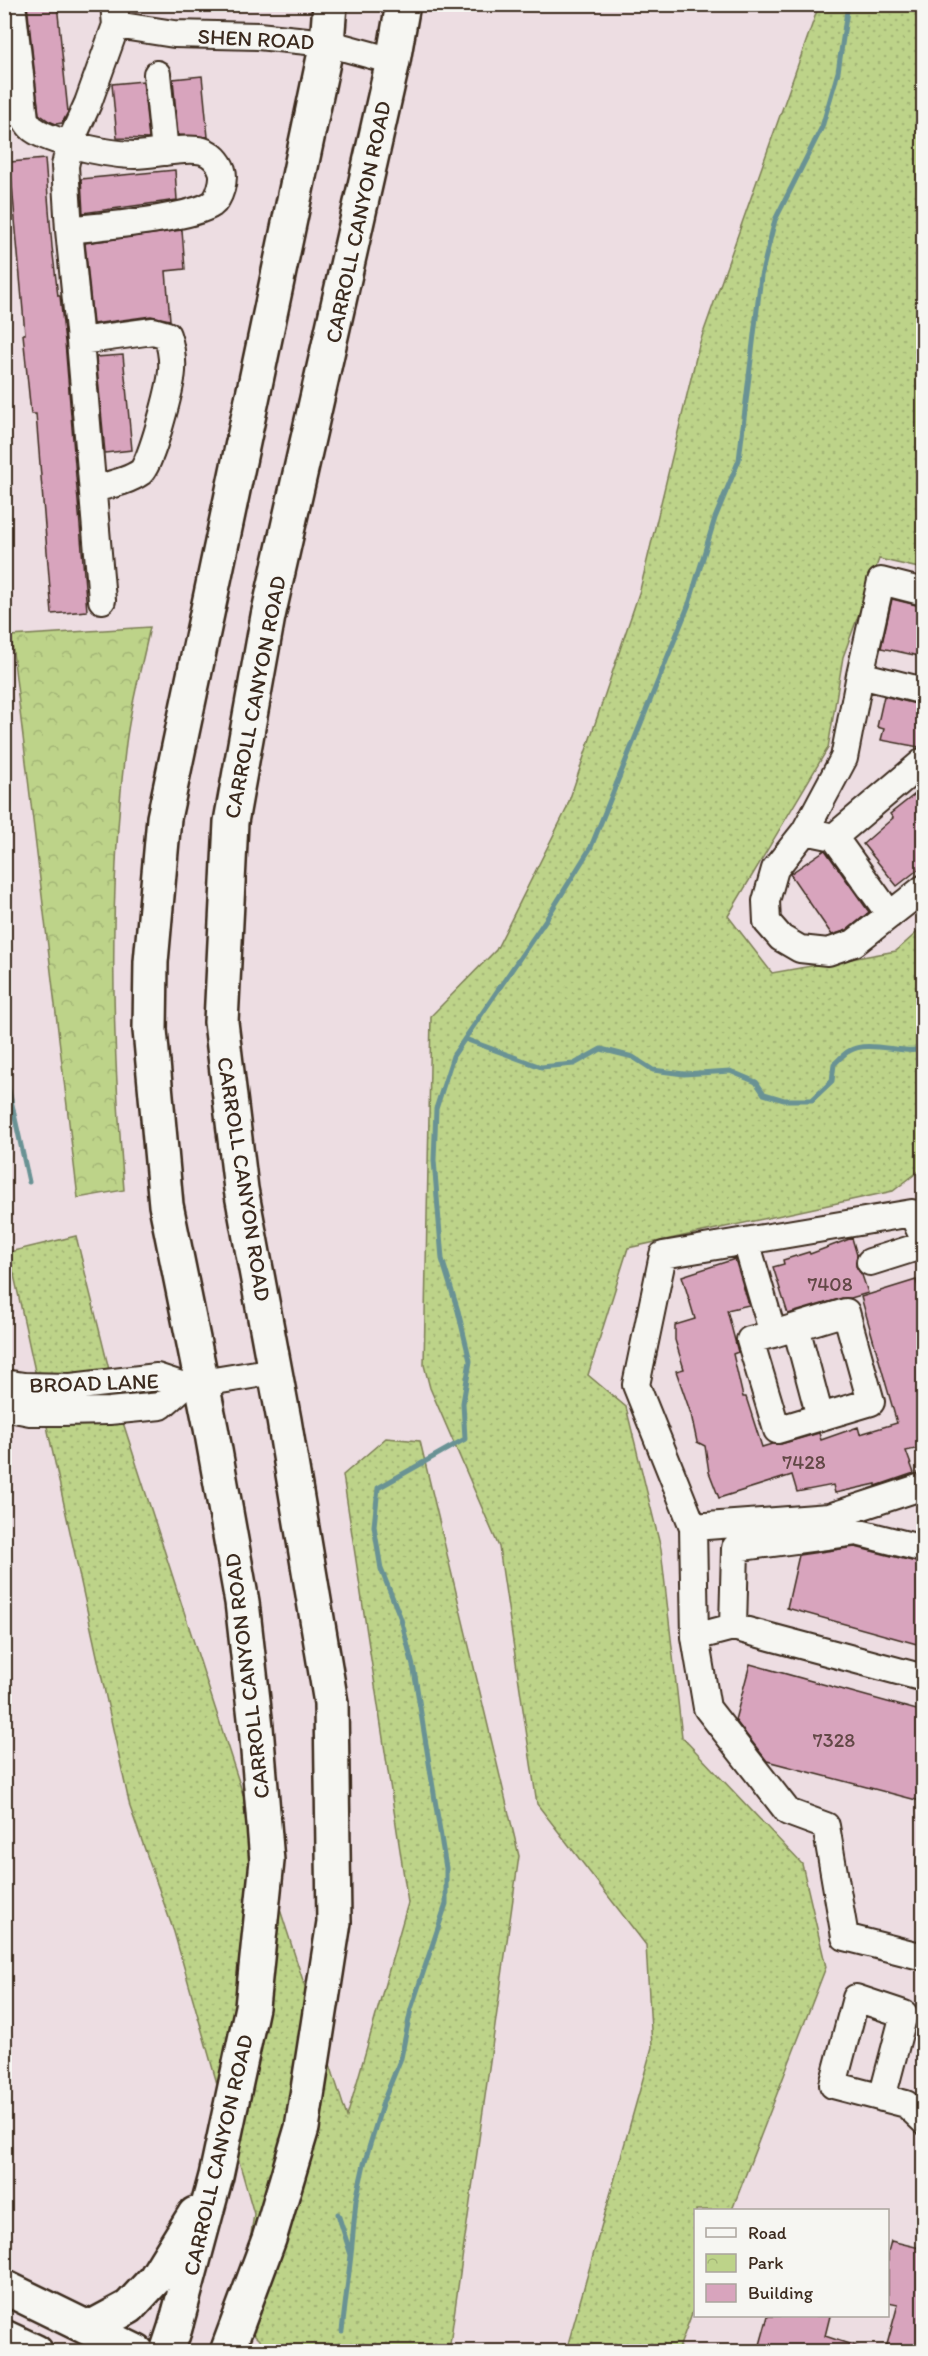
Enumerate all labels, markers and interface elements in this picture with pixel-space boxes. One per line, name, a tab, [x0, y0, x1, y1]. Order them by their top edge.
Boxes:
street label: SHEN ROAD	[197, 22, 315, 56]
street label: CARROLL CANYON ROAD	[319, 98, 397, 346]
street label: CARROLL CANYON ROAD	[218, 573, 292, 821]
street label: CARROLL CANYON ROAD	[211, 1055, 277, 1303]
house number: 7408	[807, 1272, 853, 1296]
street label: BROAD LANE	[29, 1367, 159, 1399]
house number: 7428	[782, 1450, 826, 1474]
street label: CARROLL CANYON ROAD	[219, 1552, 275, 1800]
house number: 7328	[813, 1728, 855, 1752]
street label: CARROLL CANYON ROAD	[177, 2032, 259, 2278]
legend	[694, 2209, 889, 2317]
text: Road	[748, 2222, 787, 2244]
text: Park	[748, 2252, 783, 2274]
text: Building	[748, 2282, 814, 2304]

